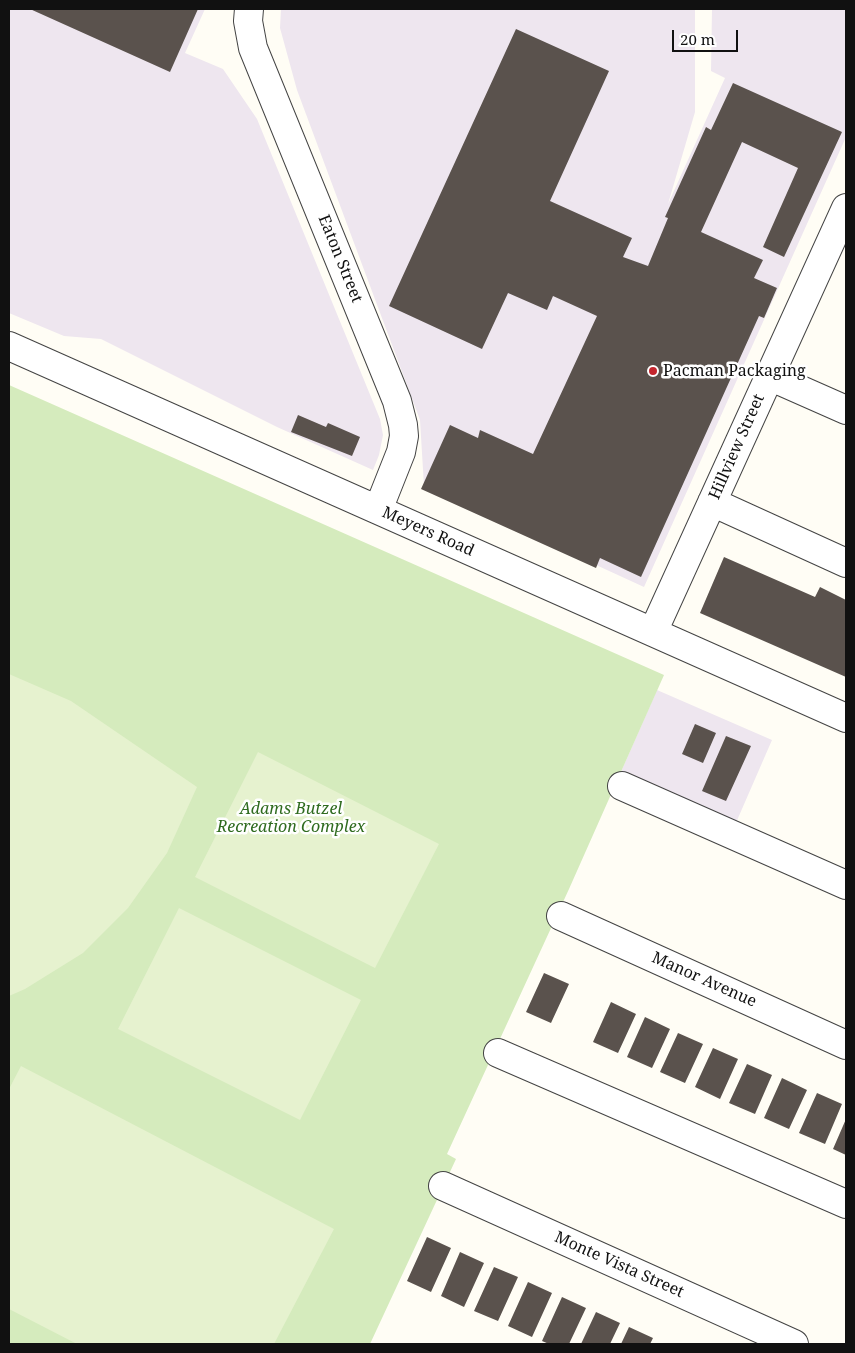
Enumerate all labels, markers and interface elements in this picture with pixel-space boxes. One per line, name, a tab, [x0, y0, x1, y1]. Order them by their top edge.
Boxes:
scale bar	[675, 20, 741, 52]
text: 20 m	[680, 29, 715, 49]
street label: Eaton Street	[314, 212, 366, 306]
place label: Pacman Packaging	[663, 361, 806, 381]
marker: Pacman Packaging	[647, 365, 659, 377]
street label: Hillview Street	[705, 391, 769, 503]
street label: Meyers Road	[379, 503, 477, 561]
park label: Adams Butzel Recreation Complex	[217, 799, 365, 837]
street label: Manor Avenue	[649, 948, 759, 1012]
street label: Monte Vista Street	[551, 1228, 687, 1302]

